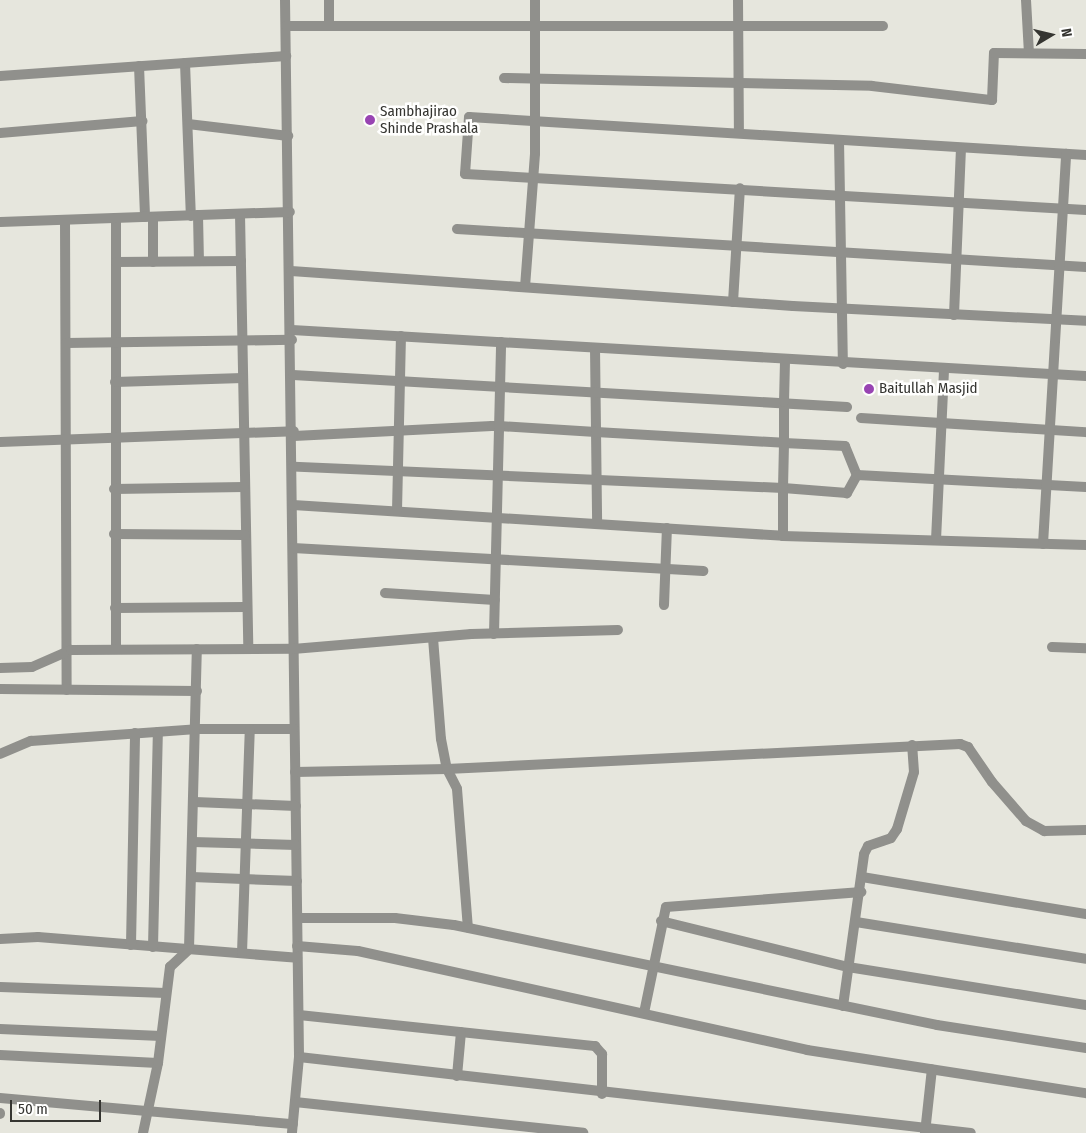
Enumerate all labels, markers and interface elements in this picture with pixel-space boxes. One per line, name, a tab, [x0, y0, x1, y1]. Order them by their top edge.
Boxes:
north arrow	[1026, 10, 1076, 60]
text: N	[1057, 27, 1075, 38]
place label: Sambhajirao Shinde Prashala	[380, 102, 478, 137]
marker: Sambhajirao Shinde Prashala	[364, 114, 376, 126]
place label: Baitullah Masjid	[879, 380, 978, 398]
marker: Baitullah Masjid	[863, 383, 875, 395]
scale bar	[12, 1090, 104, 1122]
text: 50 m	[18, 1100, 48, 1118]

